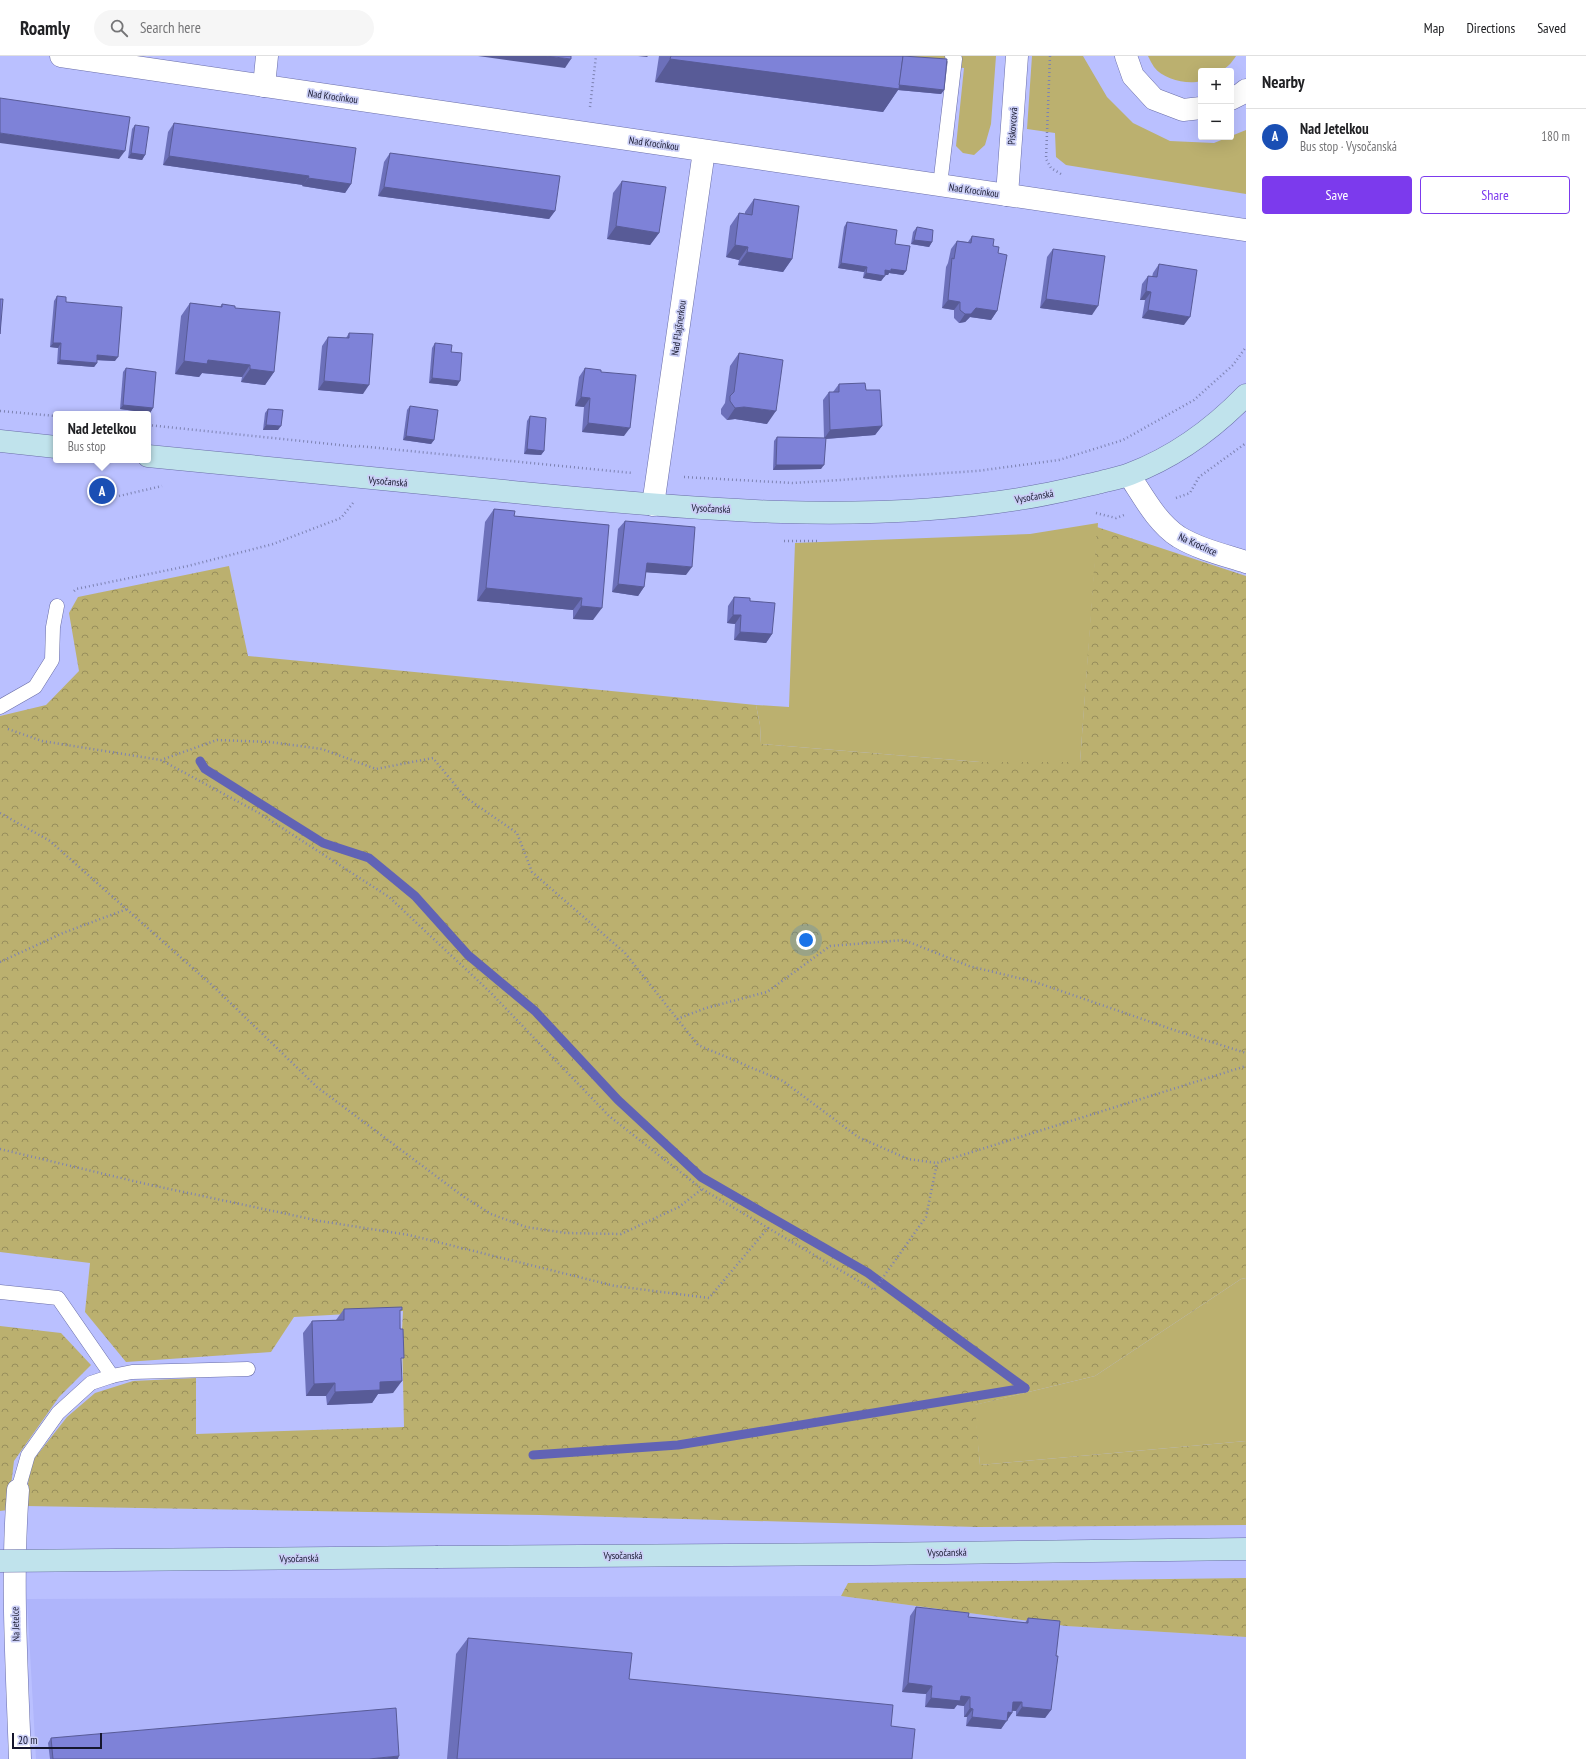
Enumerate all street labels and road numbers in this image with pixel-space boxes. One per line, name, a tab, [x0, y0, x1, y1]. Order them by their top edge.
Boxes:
street label: Nad Krocínkou	[307, 87, 359, 106]
street label: Pískovcová	[1005, 107, 1020, 145]
street label: Nad Krocínkou	[628, 134, 680, 153]
street label: Nad Krocínkou	[948, 181, 1000, 200]
street label: Nad Flajšnerkou	[668, 300, 689, 356]
street label: Vysočanská	[367, 473, 408, 490]
street label: Vysočanská	[1013, 487, 1054, 506]
street label: Vysočanská	[690, 501, 731, 516]
street label: Na Krocínce	[1176, 530, 1219, 559]
street label: Vysočanská	[926, 1546, 967, 1559]
street label: Vysočanská	[602, 1549, 643, 1562]
street label: Vysočanská	[278, 1552, 319, 1565]
street label: Na Jetelce	[8, 1606, 23, 1642]

